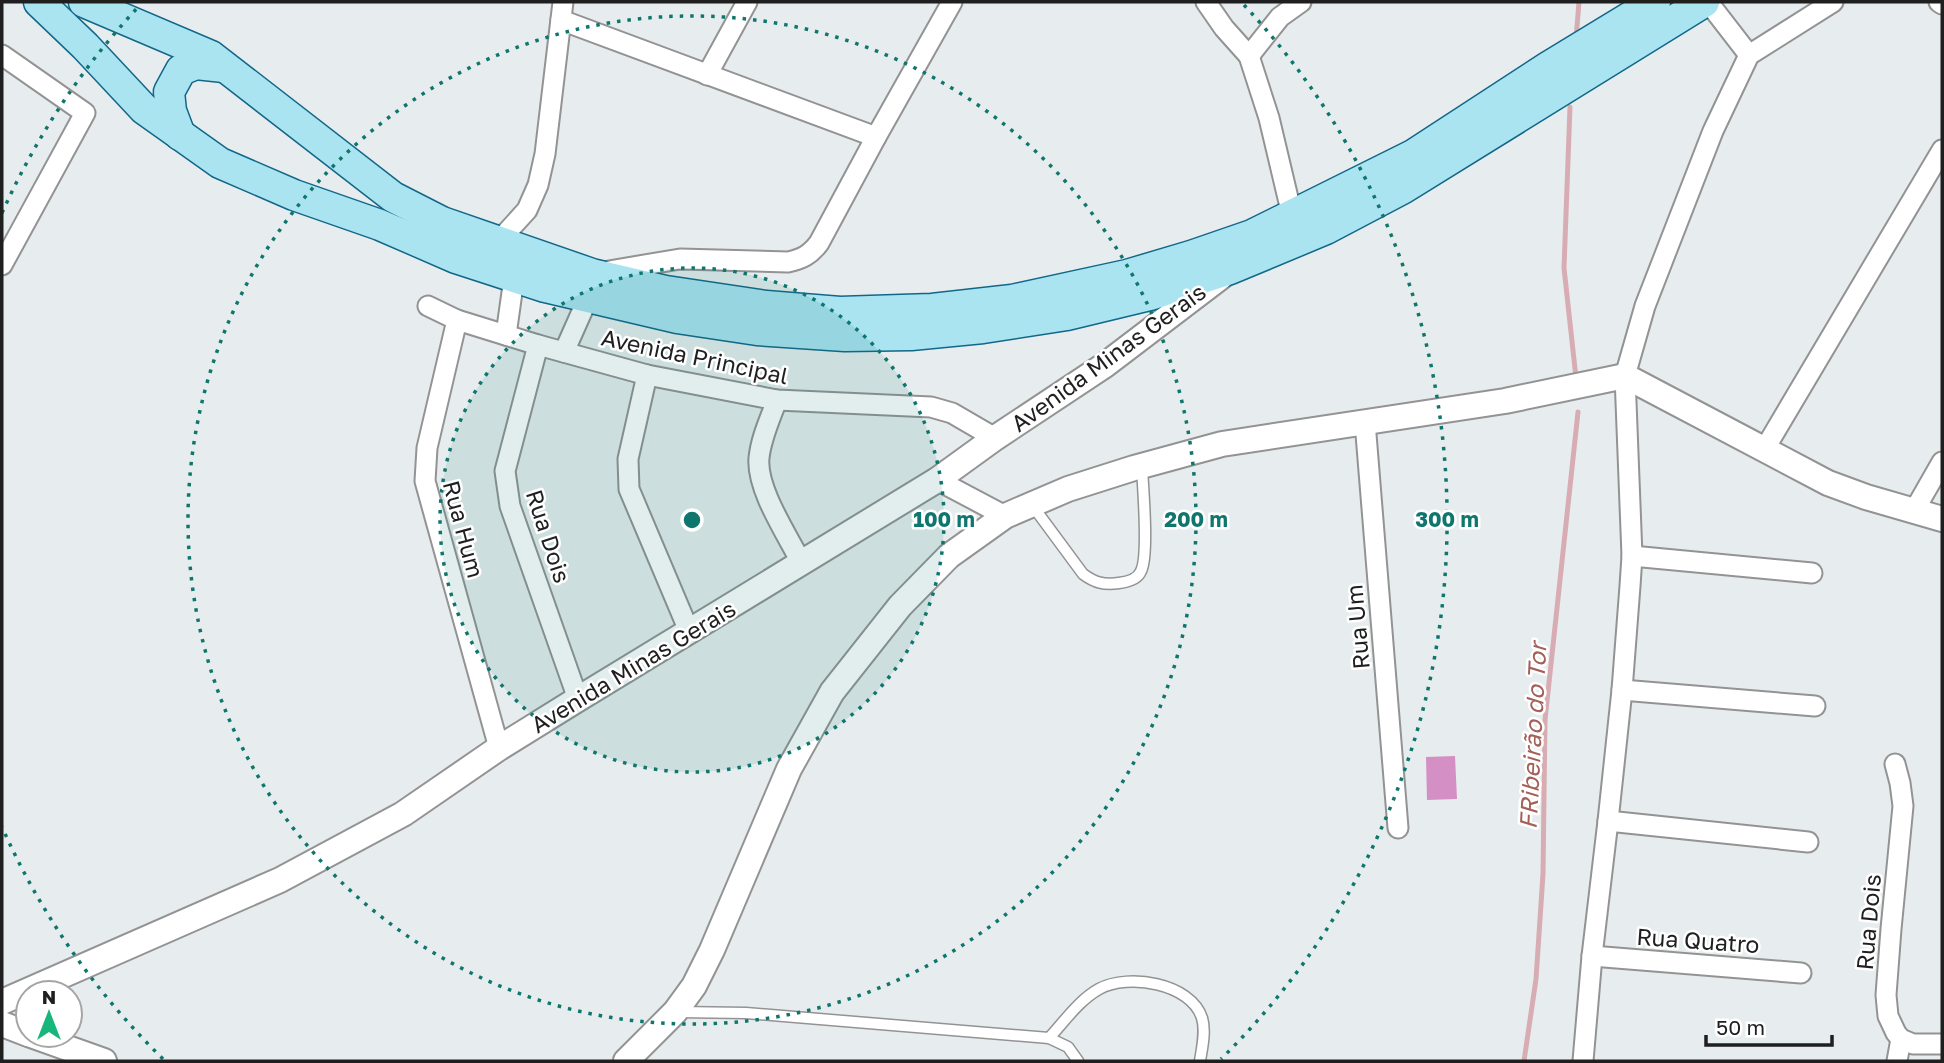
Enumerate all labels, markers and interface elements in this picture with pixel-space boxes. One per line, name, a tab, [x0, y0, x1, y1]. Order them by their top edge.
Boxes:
street label: Avenida Minas Gerais	[1005, 277, 1211, 437]
street label: Avenida Principal	[599, 322, 791, 390]
street label: Rua Hum	[438, 477, 490, 581]
street label: Rua Dois	[521, 486, 577, 586]
text: 100 m	[913, 506, 975, 532]
text: 200 m	[1164, 506, 1228, 532]
text: 300 m	[1415, 506, 1479, 532]
centre of rings	[680, 508, 704, 532]
street label: Rua Um	[1339, 583, 1375, 671]
street label: Avenida Minas Gerais	[526, 594, 740, 738]
water label: FRibeirão do Tor	[1513, 638, 1552, 830]
street label: Rua Dois	[1850, 873, 1886, 971]
street label: Rua Quatro	[1636, 922, 1760, 958]
north arrow	[14, 979, 84, 1049]
text: N	[42, 985, 56, 1008]
scale bar	[1706, 1004, 1832, 1048]
text: 50 m	[1716, 1014, 1765, 1040]

